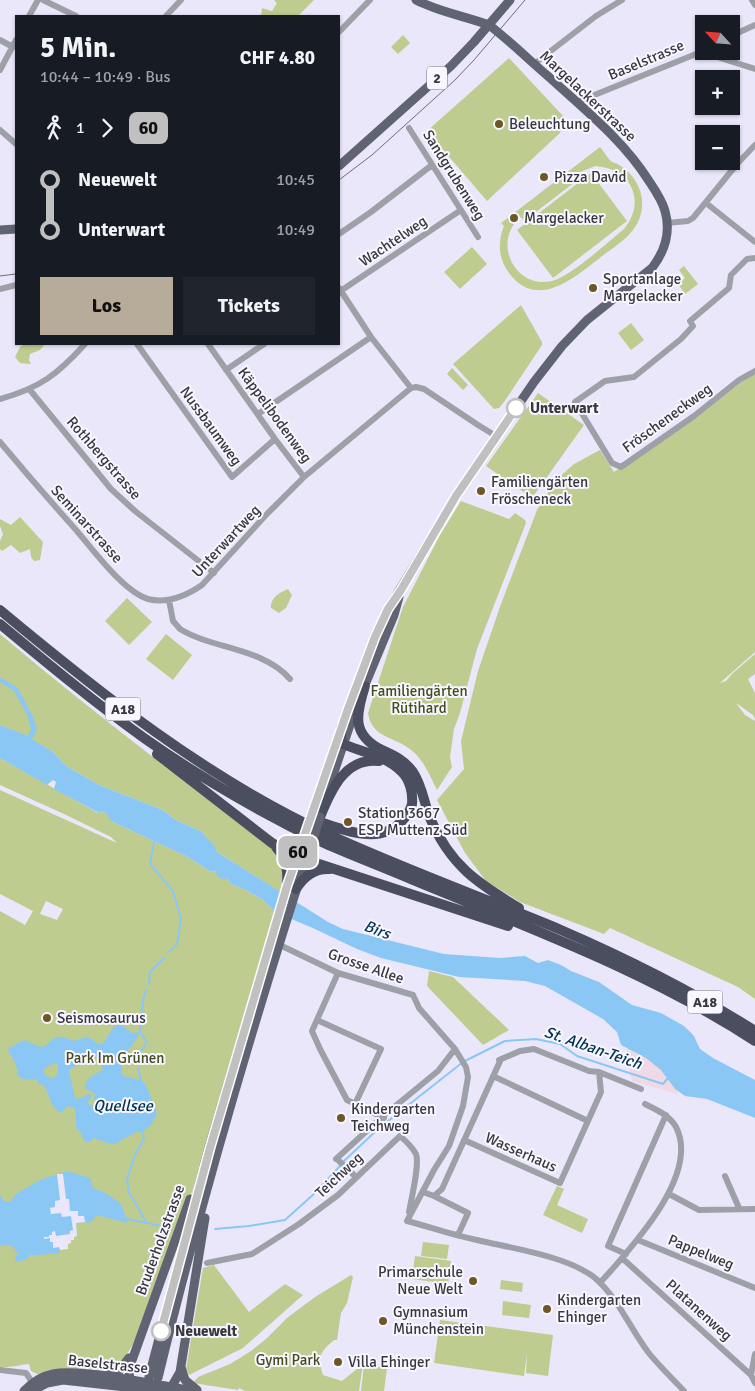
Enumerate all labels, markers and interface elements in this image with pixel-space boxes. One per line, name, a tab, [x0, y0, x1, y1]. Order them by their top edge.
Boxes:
north arrow	[695, 15, 740, 60]
map controls	[695, 15, 740, 170]
text: 5 Min.	[40, 31, 116, 65]
street label: Baselstrasse	[605, 36, 687, 84]
text: CHF 4.80	[240, 46, 315, 70]
street label: Margelackerstrasse	[536, 47, 640, 145]
road number: 2	[427, 66, 447, 90]
text: 10:44 – 10:49 · Bus	[40, 67, 171, 87]
button: +	[695, 70, 740, 115]
icon: walk	[40, 114, 68, 142]
icon: forward	[93, 114, 121, 142]
place label: Beleuchtung	[509, 115, 590, 133]
text: 60	[139, 117, 158, 139]
text: 1	[76, 118, 85, 138]
marker: Beleuchtung	[493, 118, 505, 130]
button: −	[695, 125, 740, 170]
street label: Sandgrubenweg	[419, 126, 489, 224]
text: Neuewelt	[78, 168, 157, 192]
place label: Pizza David	[554, 168, 627, 186]
text: 10:45	[276, 170, 315, 190]
marker: Pizza David	[538, 171, 550, 183]
place label: Margelacker	[524, 209, 604, 227]
street label: Wachtelweg	[356, 212, 430, 270]
marker: Margelacker	[508, 212, 520, 224]
text: Unterwart	[78, 218, 165, 242]
text: 10:49	[276, 220, 315, 240]
place label: Sportanlage Margelacker	[603, 270, 683, 305]
button: Los	[40, 277, 173, 335]
button: Tickets	[183, 277, 315, 335]
marker: Sportanlage Margelacker	[587, 282, 599, 294]
street label: Käppelibodenweg	[234, 364, 316, 466]
street label: Fröscheneckweg	[619, 379, 715, 456]
street label: Nussbaumweg	[176, 383, 246, 469]
marker: Unterwart	[506, 398, 526, 418]
place label: Unterwart	[530, 399, 599, 417]
street label: Rothbergstrasse	[63, 413, 145, 503]
place label: Familiengärten Fröscheneck	[491, 473, 588, 508]
street label: Seminarstrasse	[47, 481, 127, 567]
marker: Familiengärten Fröscheneck	[475, 485, 487, 497]
street label: Unterwartweg	[188, 501, 264, 581]
park label: Familiengärten Rütihard	[370, 682, 468, 717]
road number: A18	[106, 698, 140, 721]
place label: Station 3667 ESP Muttenz Süd	[358, 804, 468, 839]
marker: Station 3667 ESP Muttenz Süd	[342, 816, 354, 828]
line badge: 60	[276, 836, 320, 868]
text: 60	[288, 841, 308, 863]
water label: Birs	[361, 916, 395, 945]
street label: Grosse Allee	[326, 945, 406, 987]
road number: A18	[688, 990, 722, 1014]
place label: Seismosaurus	[57, 1009, 146, 1027]
marker: Seismosaurus	[41, 1012, 53, 1024]
water label: St. Alban-Teich	[542, 1022, 646, 1074]
park label: Park Im Grünen	[65, 1049, 165, 1067]
water label: Quellsee	[93, 1096, 154, 1116]
place label: Kindergarten Teichweg	[351, 1100, 435, 1135]
marker: Kindergarten Teichweg	[335, 1112, 347, 1124]
street label: Wasserhaus	[482, 1128, 560, 1176]
street label: Teichweg	[311, 1148, 367, 1202]
street label: Bruderholzstrasse	[132, 1182, 188, 1298]
street label: Pappelweg	[665, 1231, 737, 1273]
place label: Primarschule Neue Welt	[378, 1263, 463, 1298]
marker: Primarschule Neue Welt	[467, 1275, 479, 1287]
street label: Platanenweg	[662, 1276, 736, 1344]
place label: Kindergarten Ehinger	[557, 1291, 641, 1326]
place label: Gymnasium Münchenstein	[393, 1303, 484, 1338]
marker: Kindergarten Ehinger	[541, 1303, 553, 1315]
marker: Gymnasium Münchenstein	[377, 1315, 389, 1327]
marker: Neuewelt	[151, 1321, 171, 1341]
place label: Neuewelt	[175, 1322, 238, 1340]
street label: Baselstrasse	[67, 1351, 149, 1377]
park label: Gymi Park	[256, 1351, 321, 1369]
place label: Villa Ehinger	[348, 1353, 431, 1371]
marker: Villa Ehinger	[332, 1356, 344, 1368]

